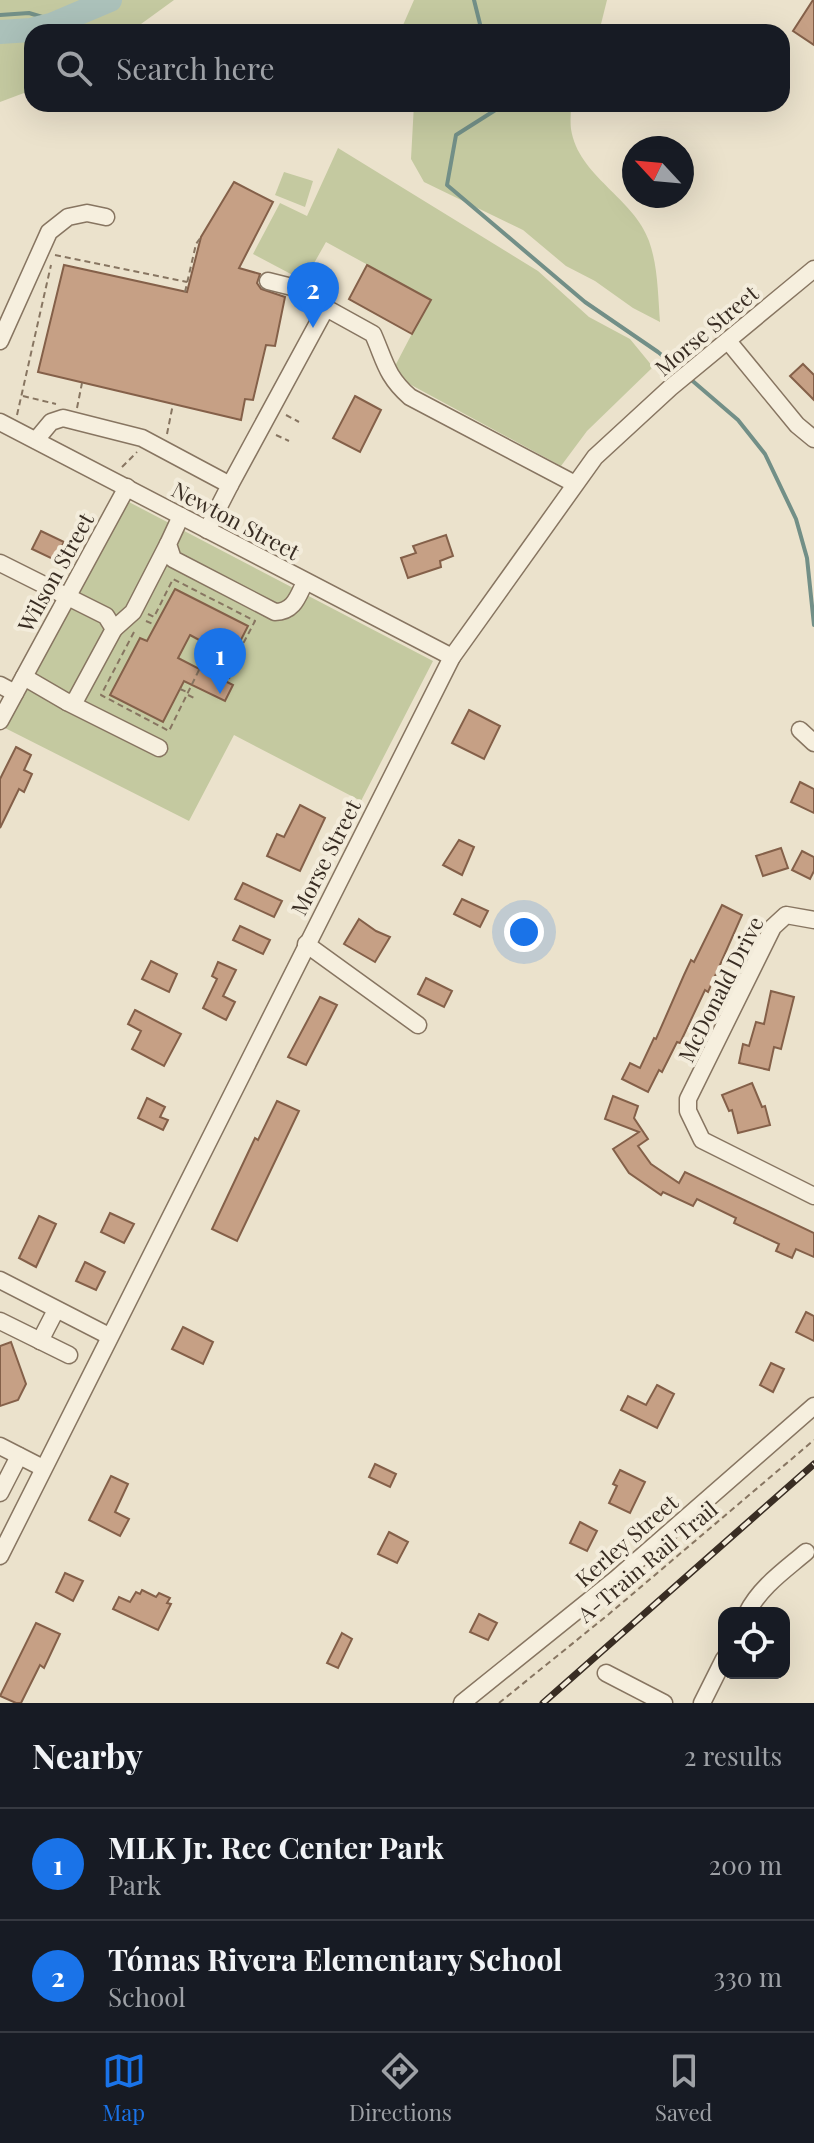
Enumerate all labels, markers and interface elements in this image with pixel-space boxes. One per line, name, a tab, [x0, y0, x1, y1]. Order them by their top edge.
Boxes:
search box	[24, 24, 790, 112]
icon: search	[52, 46, 96, 90]
text: Search here	[116, 48, 275, 88]
north arrow	[622, 136, 694, 208]
pin: 2	[287, 262, 339, 328]
street label: Morse Street	[648, 277, 765, 382]
street label: Newton Street	[167, 474, 306, 567]
street label: Wilson Street	[9, 506, 101, 638]
pin: 1	[194, 628, 246, 694]
street label: Morse Street	[283, 793, 368, 920]
street label: McDonald Drive	[670, 911, 770, 1067]
your location	[504, 912, 544, 952]
street label: Kerley Street	[568, 1486, 685, 1593]
street label: A-Train Rail Trail	[570, 1493, 723, 1629]
map controls	[718, 1607, 790, 1679]
button: locate	[718, 1607, 790, 1679]
text: Nearby	[32, 1732, 143, 1778]
text: 2 results	[684, 1738, 782, 1773]
text: MLK Jr. Rec Center Park	[108, 1827, 444, 1867]
text: 1	[53, 1847, 63, 1882]
text: 200 m	[709, 1847, 782, 1882]
text: Park	[108, 1867, 161, 1902]
text: Tómas Rivera Elementary School	[108, 1939, 562, 1979]
text: 2	[51, 1959, 65, 1994]
text: 330 m	[713, 1959, 782, 1994]
text: School	[108, 1979, 186, 2014]
tab: Map	[102, 2049, 146, 2127]
tab: Directions	[349, 2049, 452, 2127]
tab: Saved	[655, 2049, 712, 2127]

